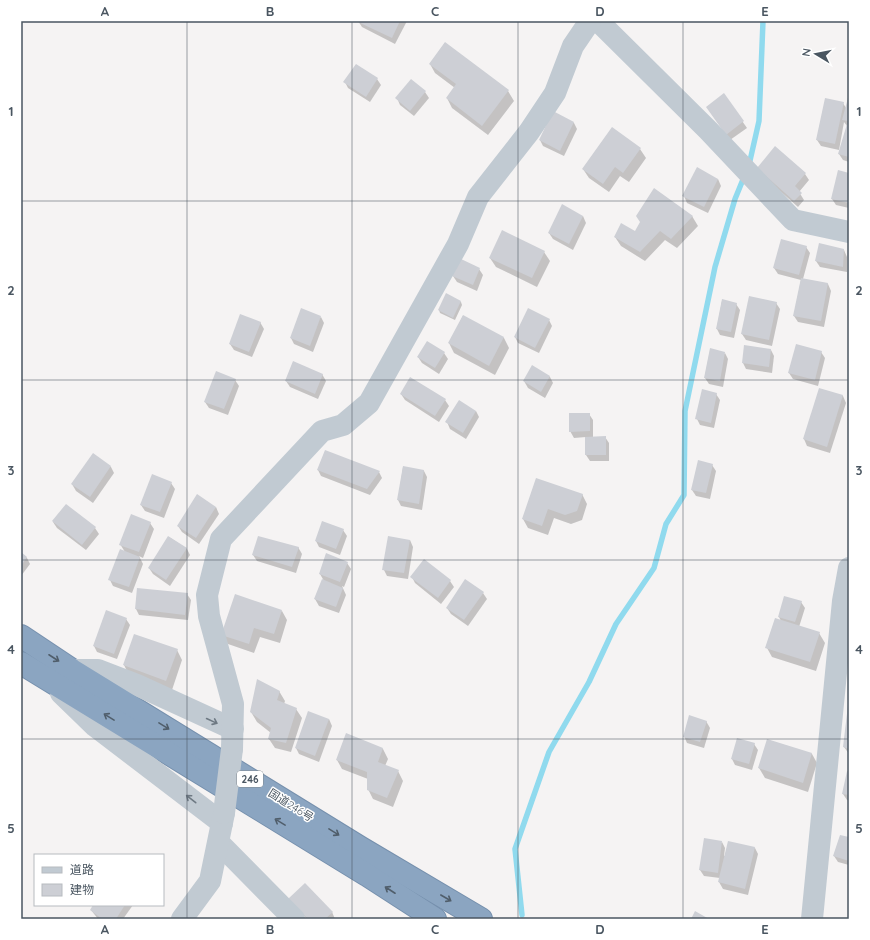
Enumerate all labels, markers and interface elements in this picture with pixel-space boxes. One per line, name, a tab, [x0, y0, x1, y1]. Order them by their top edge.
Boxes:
text: A	[101, 3, 110, 19]
text: B	[266, 3, 274, 19]
text: C	[431, 3, 439, 19]
text: D	[595, 3, 605, 19]
text: E	[761, 3, 769, 19]
north arrow	[796, 34, 836, 74]
text: N	[799, 47, 814, 57]
text: 1	[8, 103, 14, 119]
text: 1	[856, 103, 862, 119]
text: 2	[7, 282, 15, 298]
text: 2	[855, 282, 863, 298]
text: 3	[8, 462, 15, 478]
text: 3	[856, 462, 863, 478]
text: 4	[7, 641, 15, 657]
text: 4	[855, 641, 863, 657]
one-way arrow	[48, 654, 59, 662]
one-way arrow	[103, 713, 115, 721]
one-way arrow	[206, 718, 218, 725]
one-way arrow	[158, 722, 169, 730]
road number: 246	[237, 771, 263, 787]
street label: 国道246号	[266, 786, 316, 824]
one-way arrow	[186, 794, 197, 803]
one-way arrow	[275, 818, 286, 826]
text: 5	[7, 820, 15, 836]
text: 5	[855, 820, 863, 836]
one-way arrow	[328, 828, 340, 836]
legend	[34, 854, 164, 906]
text: 道路	[70, 862, 94, 877]
text: 建物	[70, 882, 94, 897]
one-way arrow	[385, 886, 396, 894]
one-way arrow	[440, 895, 452, 903]
text: A	[101, 921, 110, 937]
text: B	[266, 921, 274, 937]
text: C	[431, 921, 439, 937]
text: D	[595, 921, 605, 937]
text: E	[761, 921, 769, 937]

